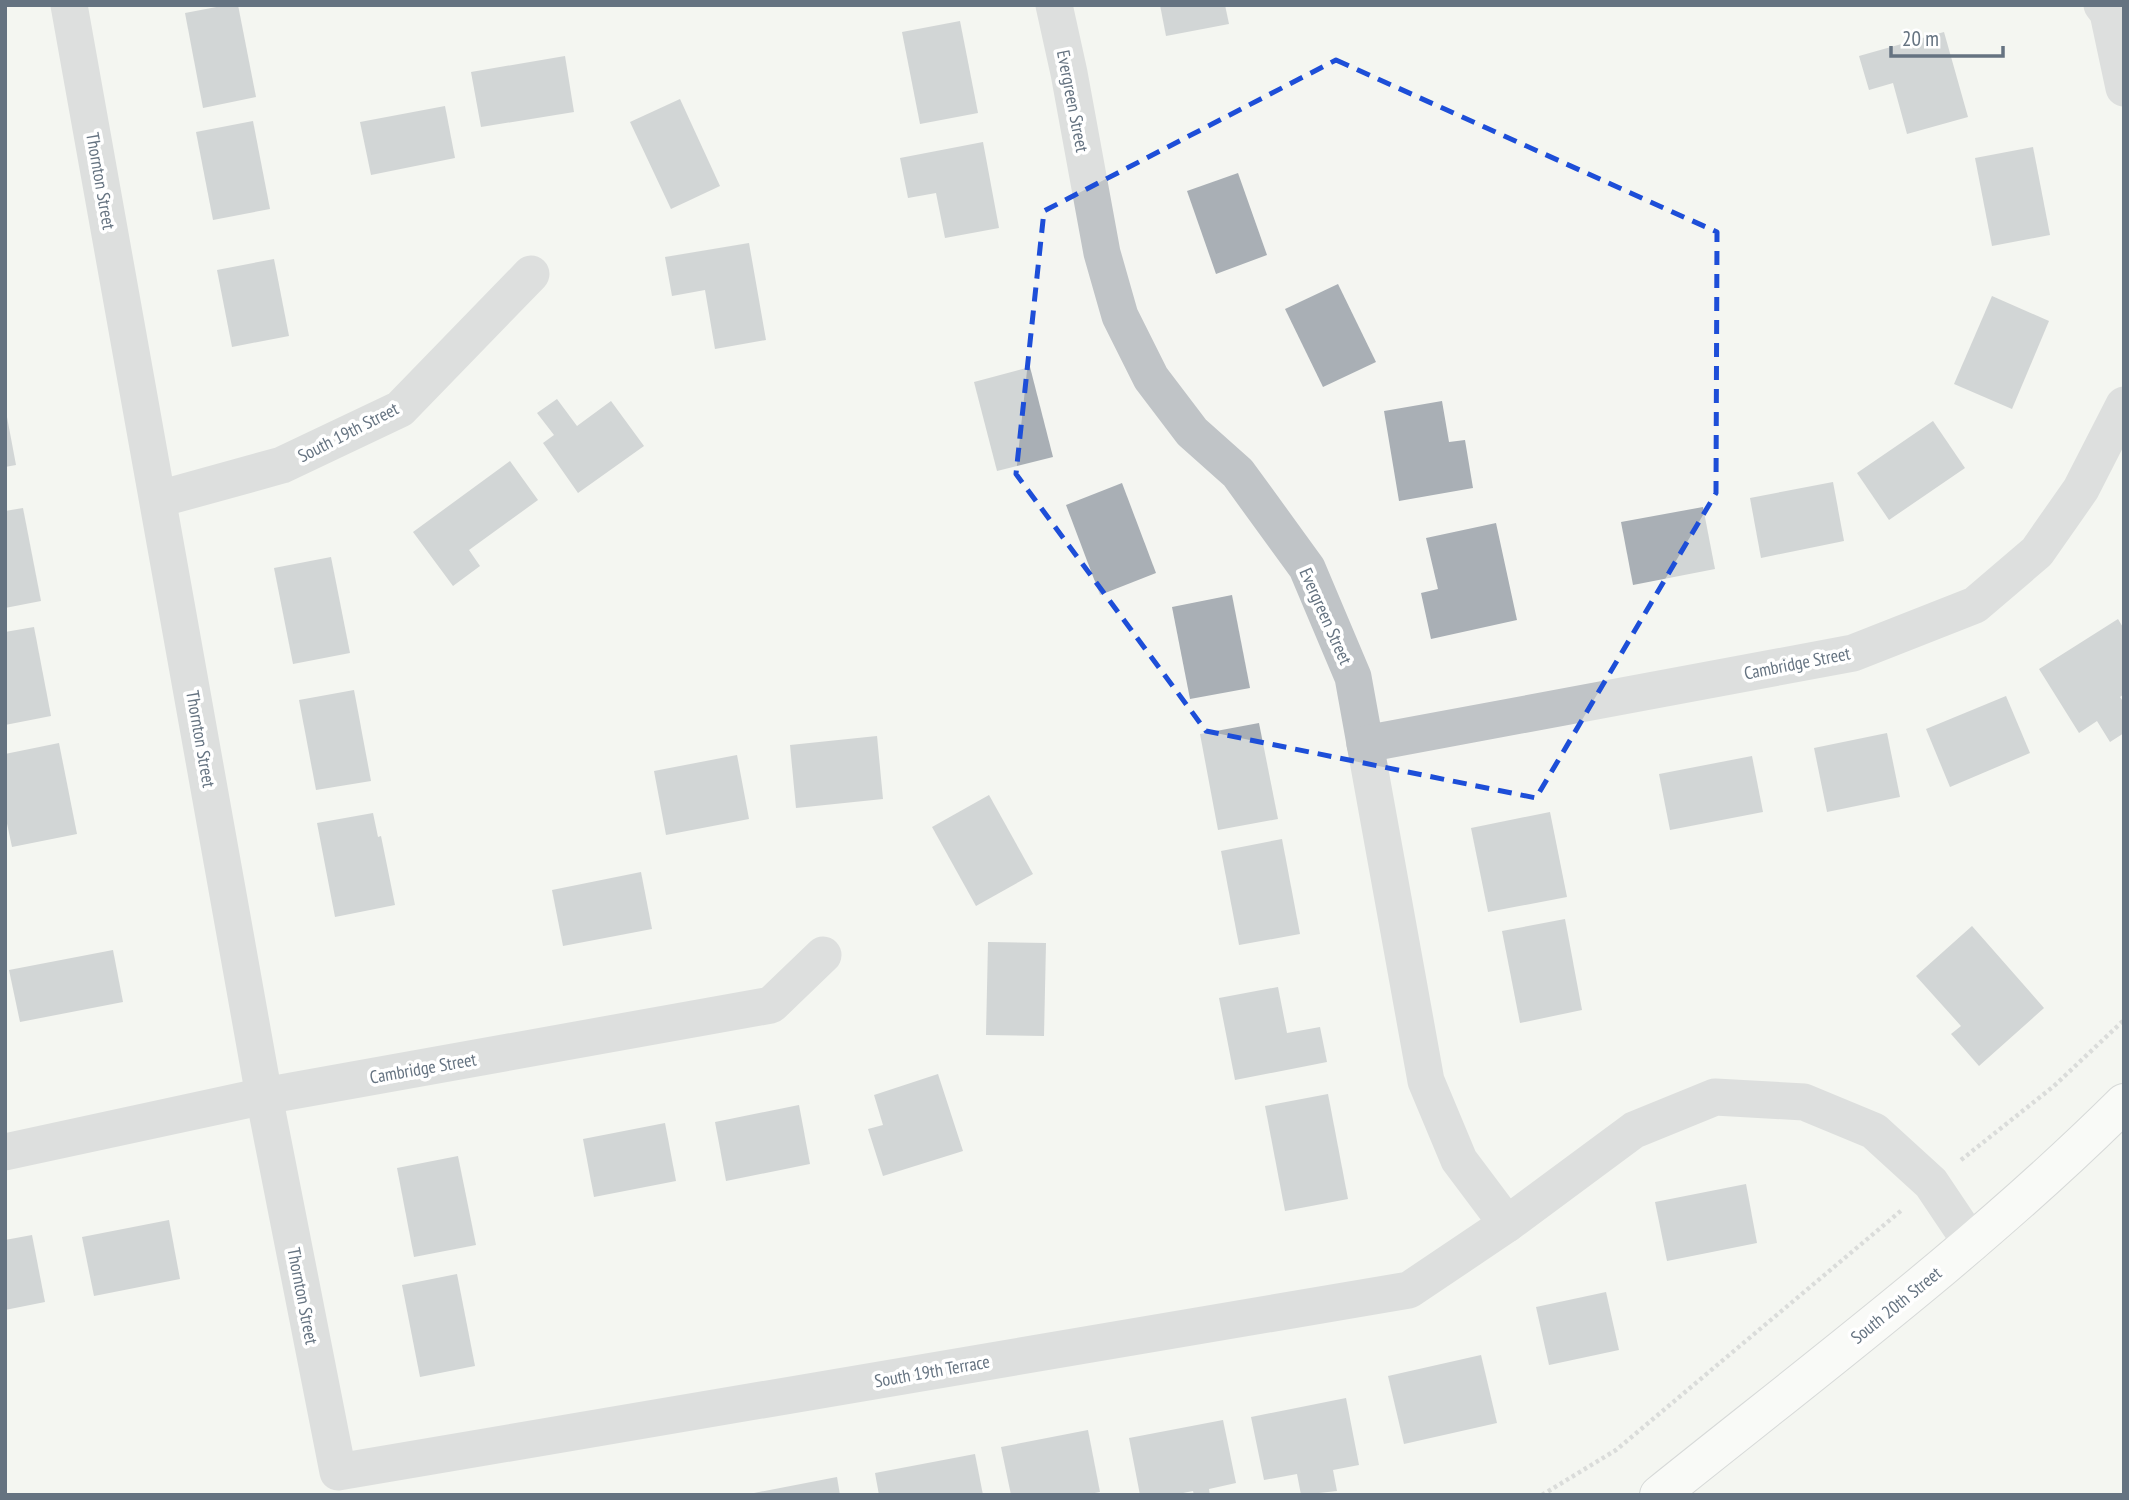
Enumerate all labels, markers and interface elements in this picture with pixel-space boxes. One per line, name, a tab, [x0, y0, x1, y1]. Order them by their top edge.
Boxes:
scale bar	[1891, 14, 2003, 58]
text: 20 m	[1902, 25, 1939, 52]
street label: Evergreen Street	[1052, 48, 1094, 154]
street label: Thornton Street	[81, 131, 121, 231]
street label: South 19th Street	[294, 397, 402, 467]
street label: Evergreen Street	[1294, 564, 1358, 668]
street label: Cambridge Street	[1742, 641, 1852, 685]
street label: Thornton Street	[181, 689, 221, 789]
street label: Cambridge Street	[368, 1047, 478, 1089]
street label: Thornton Street	[282, 1246, 324, 1346]
street label: South 20th Street	[1846, 1261, 1946, 1349]
street label: South 19th Terrace	[873, 1350, 991, 1392]

